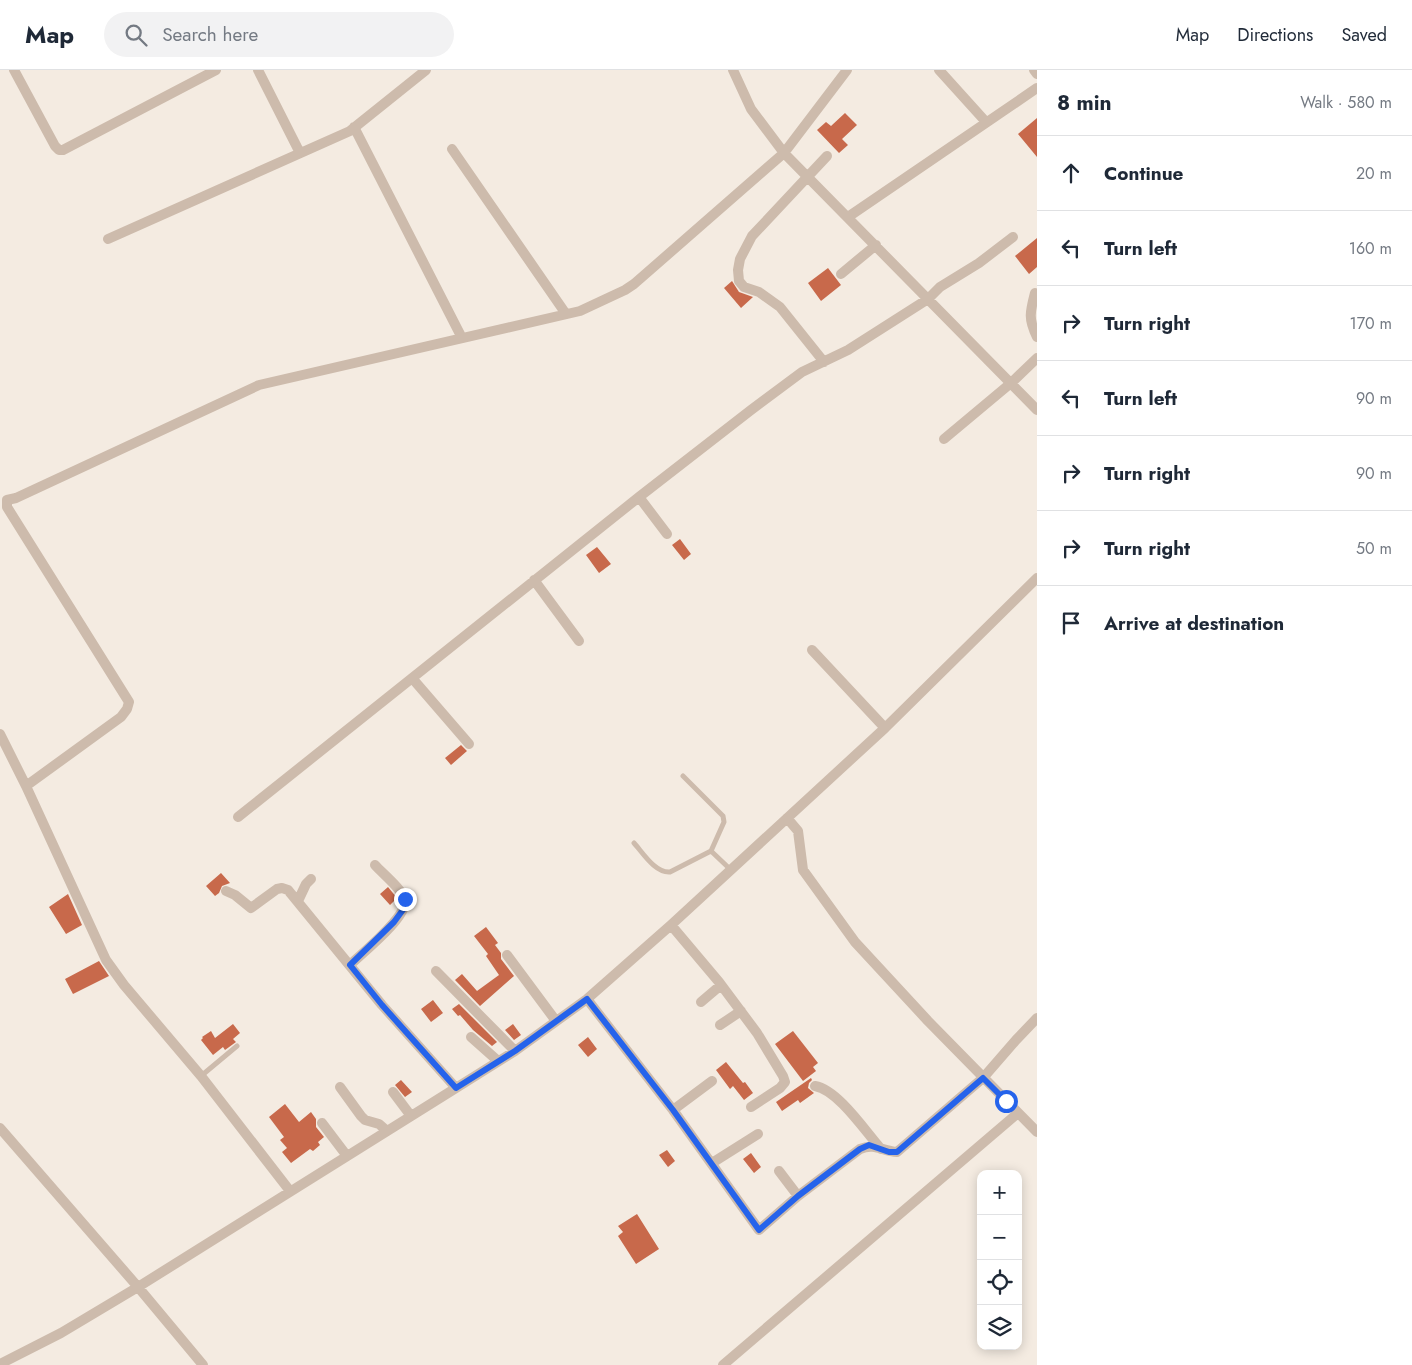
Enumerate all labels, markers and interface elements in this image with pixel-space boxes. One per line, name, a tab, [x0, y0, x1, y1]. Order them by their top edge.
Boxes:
search box	[104, 12, 454, 57]
text: Map	[25, 17, 74, 52]
icon: search	[122, 21, 150, 49]
text: Search here	[162, 21, 258, 48]
text: Map	[1176, 22, 1209, 48]
text: Directions	[1237, 22, 1313, 48]
text: Saved	[1341, 22, 1387, 48]
text: 8 min	[1057, 88, 1112, 118]
text: Walk · 580 m	[1300, 91, 1392, 114]
icon: ahead	[1057, 159, 1085, 187]
text: Continue	[1104, 160, 1183, 187]
text: 20 m	[1356, 162, 1392, 185]
icon: left	[1057, 234, 1085, 262]
text: Turn left	[1104, 235, 1177, 262]
text: 160 m	[1349, 237, 1392, 260]
icon: right	[1057, 309, 1085, 337]
text: Turn right	[1104, 310, 1190, 337]
text: 170 m	[1350, 312, 1392, 335]
icon: left	[1057, 384, 1085, 412]
text: Turn left	[1104, 385, 1177, 412]
text: 90 m	[1356, 387, 1392, 410]
icon: right	[1057, 459, 1085, 487]
text: Turn right	[1104, 460, 1190, 487]
text: 90 m	[1356, 462, 1392, 485]
icon: right	[1057, 534, 1085, 562]
text: Turn right	[1104, 535, 1190, 562]
text: 50 m	[1356, 537, 1392, 560]
icon: arrive	[1057, 609, 1085, 637]
text: Arrive at destination	[1104, 610, 1284, 637]
route end	[394, 888, 417, 911]
route start	[995, 1090, 1018, 1113]
map controls	[977, 1170, 1022, 1350]
button: +	[977, 1170, 1022, 1215]
button: −	[977, 1215, 1022, 1260]
button: locate	[977, 1260, 1022, 1305]
button: layers	[977, 1305, 1022, 1350]

